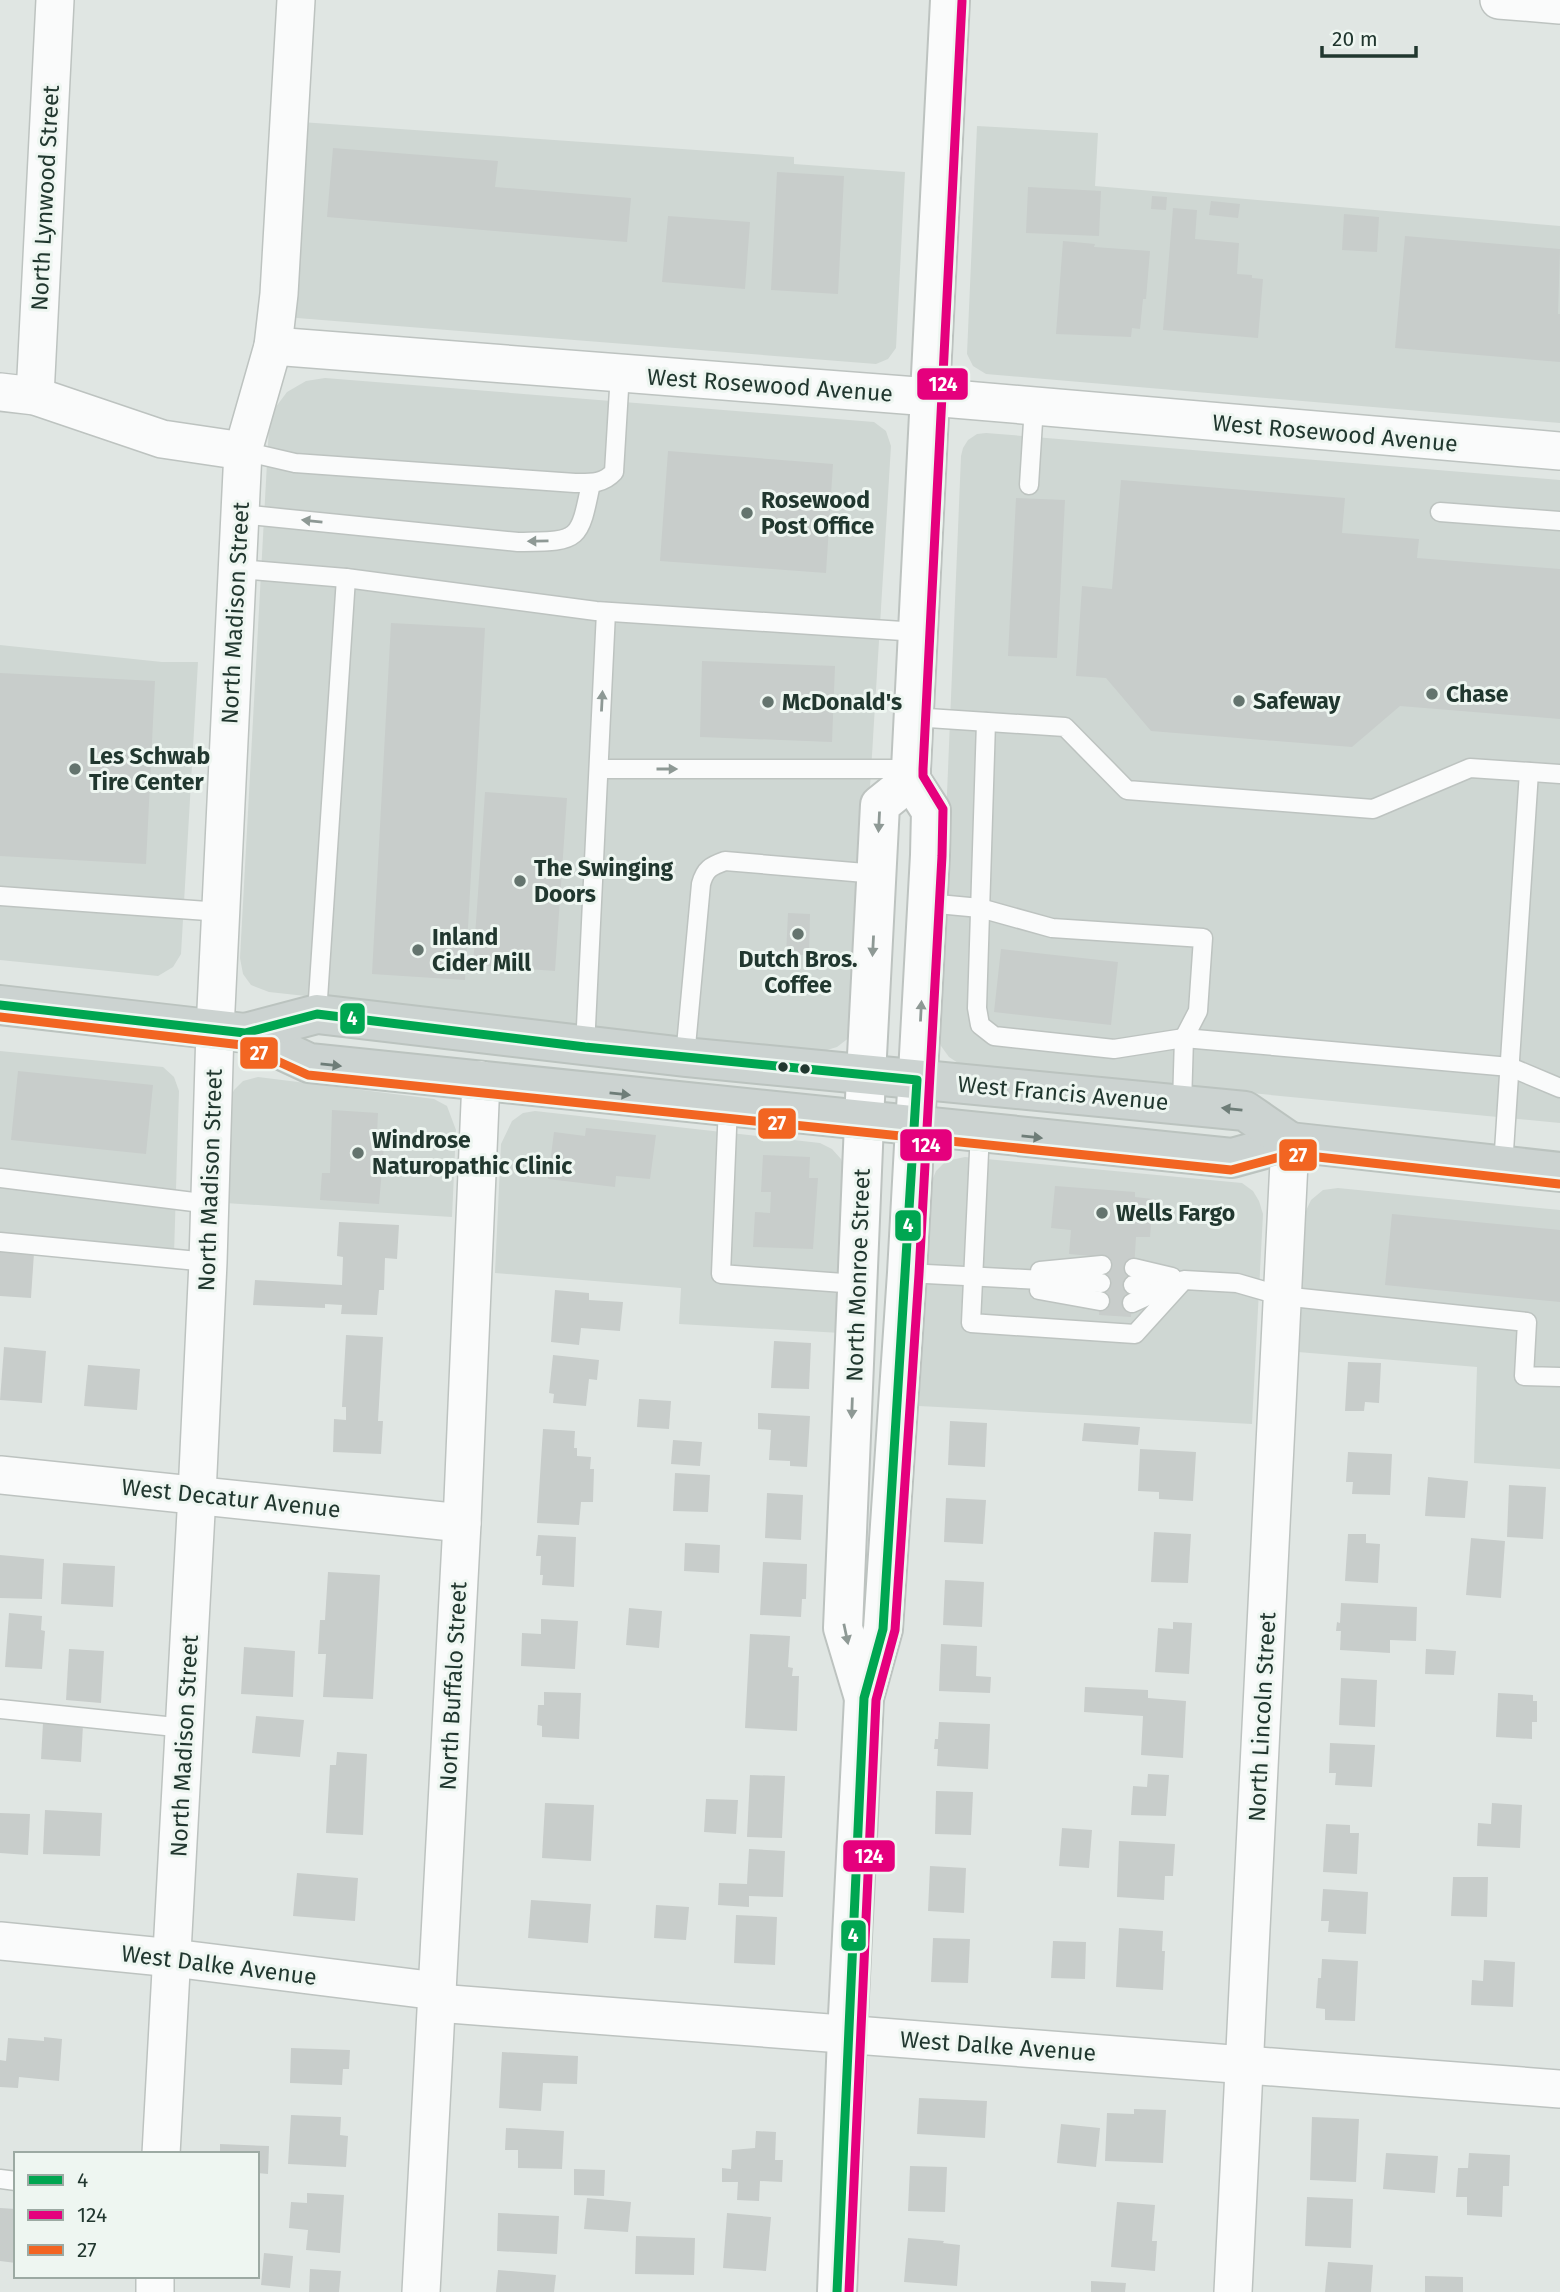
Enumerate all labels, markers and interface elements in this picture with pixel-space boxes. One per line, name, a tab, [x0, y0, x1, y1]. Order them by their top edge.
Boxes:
scale bar	[1322, 14, 1416, 58]
text: 20 m	[1332, 26, 1378, 52]
street label: North Lynwood Street	[25, 84, 65, 312]
street label: West Rosewood Avenue	[646, 362, 894, 408]
line badge: 124	[916, 367, 969, 401]
text: 124	[929, 373, 958, 396]
street label: West Rosewood Avenue	[1211, 408, 1459, 458]
place label: Rosewood Post Office	[761, 486, 874, 540]
street label: North Madison Street	[215, 500, 255, 725]
marker: Rosewood Post Office	[739, 505, 755, 521]
one-way arrow	[301, 516, 323, 527]
one-way arrow	[527, 536, 549, 547]
place label: Chase	[1446, 680, 1509, 708]
marker: Chase	[1424, 686, 1440, 702]
place label: Safeway	[1253, 687, 1342, 715]
place label: McDonald's	[782, 688, 902, 716]
one-way arrow	[597, 690, 608, 712]
marker: Safeway	[1231, 693, 1247, 709]
marker: McDonald's	[760, 694, 776, 710]
place label: Les Schwab Tire Center	[89, 742, 210, 796]
marker: Les Schwab Tire Center	[67, 761, 83, 777]
one-way arrow	[656, 763, 678, 775]
one-way arrow	[874, 811, 885, 833]
place label: The Swinging Doors	[534, 854, 673, 908]
marker: The Swinging Doors	[512, 873, 528, 889]
place label: Inland Cider Mill	[432, 923, 531, 977]
marker: Dutch Bros. Coffee	[790, 926, 806, 942]
one-way arrow	[867, 936, 878, 958]
marker: Inland Cider Mill	[410, 942, 426, 958]
place label: Dutch Bros. Coffee	[738, 945, 858, 999]
one-way arrow	[916, 1000, 927, 1022]
line badge: 4	[339, 1002, 366, 1035]
text: 4	[347, 1007, 358, 1030]
line badge: 27	[239, 1036, 279, 1070]
text: 27	[250, 1042, 268, 1065]
one-way arrow	[320, 1059, 342, 1070]
unlabelled marker	[776, 1060, 790, 1074]
unlabelled marker	[798, 1062, 812, 1076]
street label: North Madison Street	[192, 1068, 228, 1292]
street label: West Francis Avenue	[956, 1070, 1170, 1116]
one-way arrow	[610, 1089, 632, 1100]
one-way arrow	[1220, 1103, 1242, 1114]
line badge: 27	[757, 1107, 797, 1140]
text: 27	[768, 1112, 786, 1135]
place label: Windrose Naturopathic Clinic	[372, 1126, 572, 1180]
line badge: 124	[899, 1128, 953, 1162]
one-way arrow	[1021, 1132, 1043, 1143]
text: 124	[912, 1134, 941, 1157]
line badge: 27	[1278, 1138, 1318, 1172]
text: 27	[1289, 1144, 1307, 1167]
marker: Windrose Naturopathic Clinic	[350, 1145, 366, 1161]
street label: North Monroe Street	[840, 1167, 876, 1382]
place label: Wells Fargo	[1116, 1199, 1235, 1227]
marker: Wells Fargo	[1094, 1205, 1110, 1221]
line badge: 4	[894, 1209, 922, 1242]
text: 4	[903, 1214, 914, 1237]
one-way arrow	[847, 1397, 858, 1419]
street label: West Decatur Avenue	[120, 1473, 342, 1523]
street label: North Buffalo Street	[434, 1580, 472, 1791]
street label: North Lincoln Street	[1243, 1611, 1282, 1823]
one-way arrow	[841, 1624, 852, 1646]
street label: North Madison Street	[164, 1633, 204, 1858]
line badge: 124	[842, 1839, 896, 1873]
text: 124	[855, 1845, 884, 1868]
line badge: 4	[840, 1919, 867, 1952]
text: 4	[848, 1924, 859, 1947]
street label: West Dalke Avenue	[120, 1939, 318, 1991]
street label: West Dalke Avenue	[899, 2025, 1097, 2067]
legend	[14, 2152, 259, 2278]
text: 4	[77, 2167, 88, 2193]
text: 124	[77, 2202, 107, 2228]
text: 27	[77, 2237, 97, 2263]

